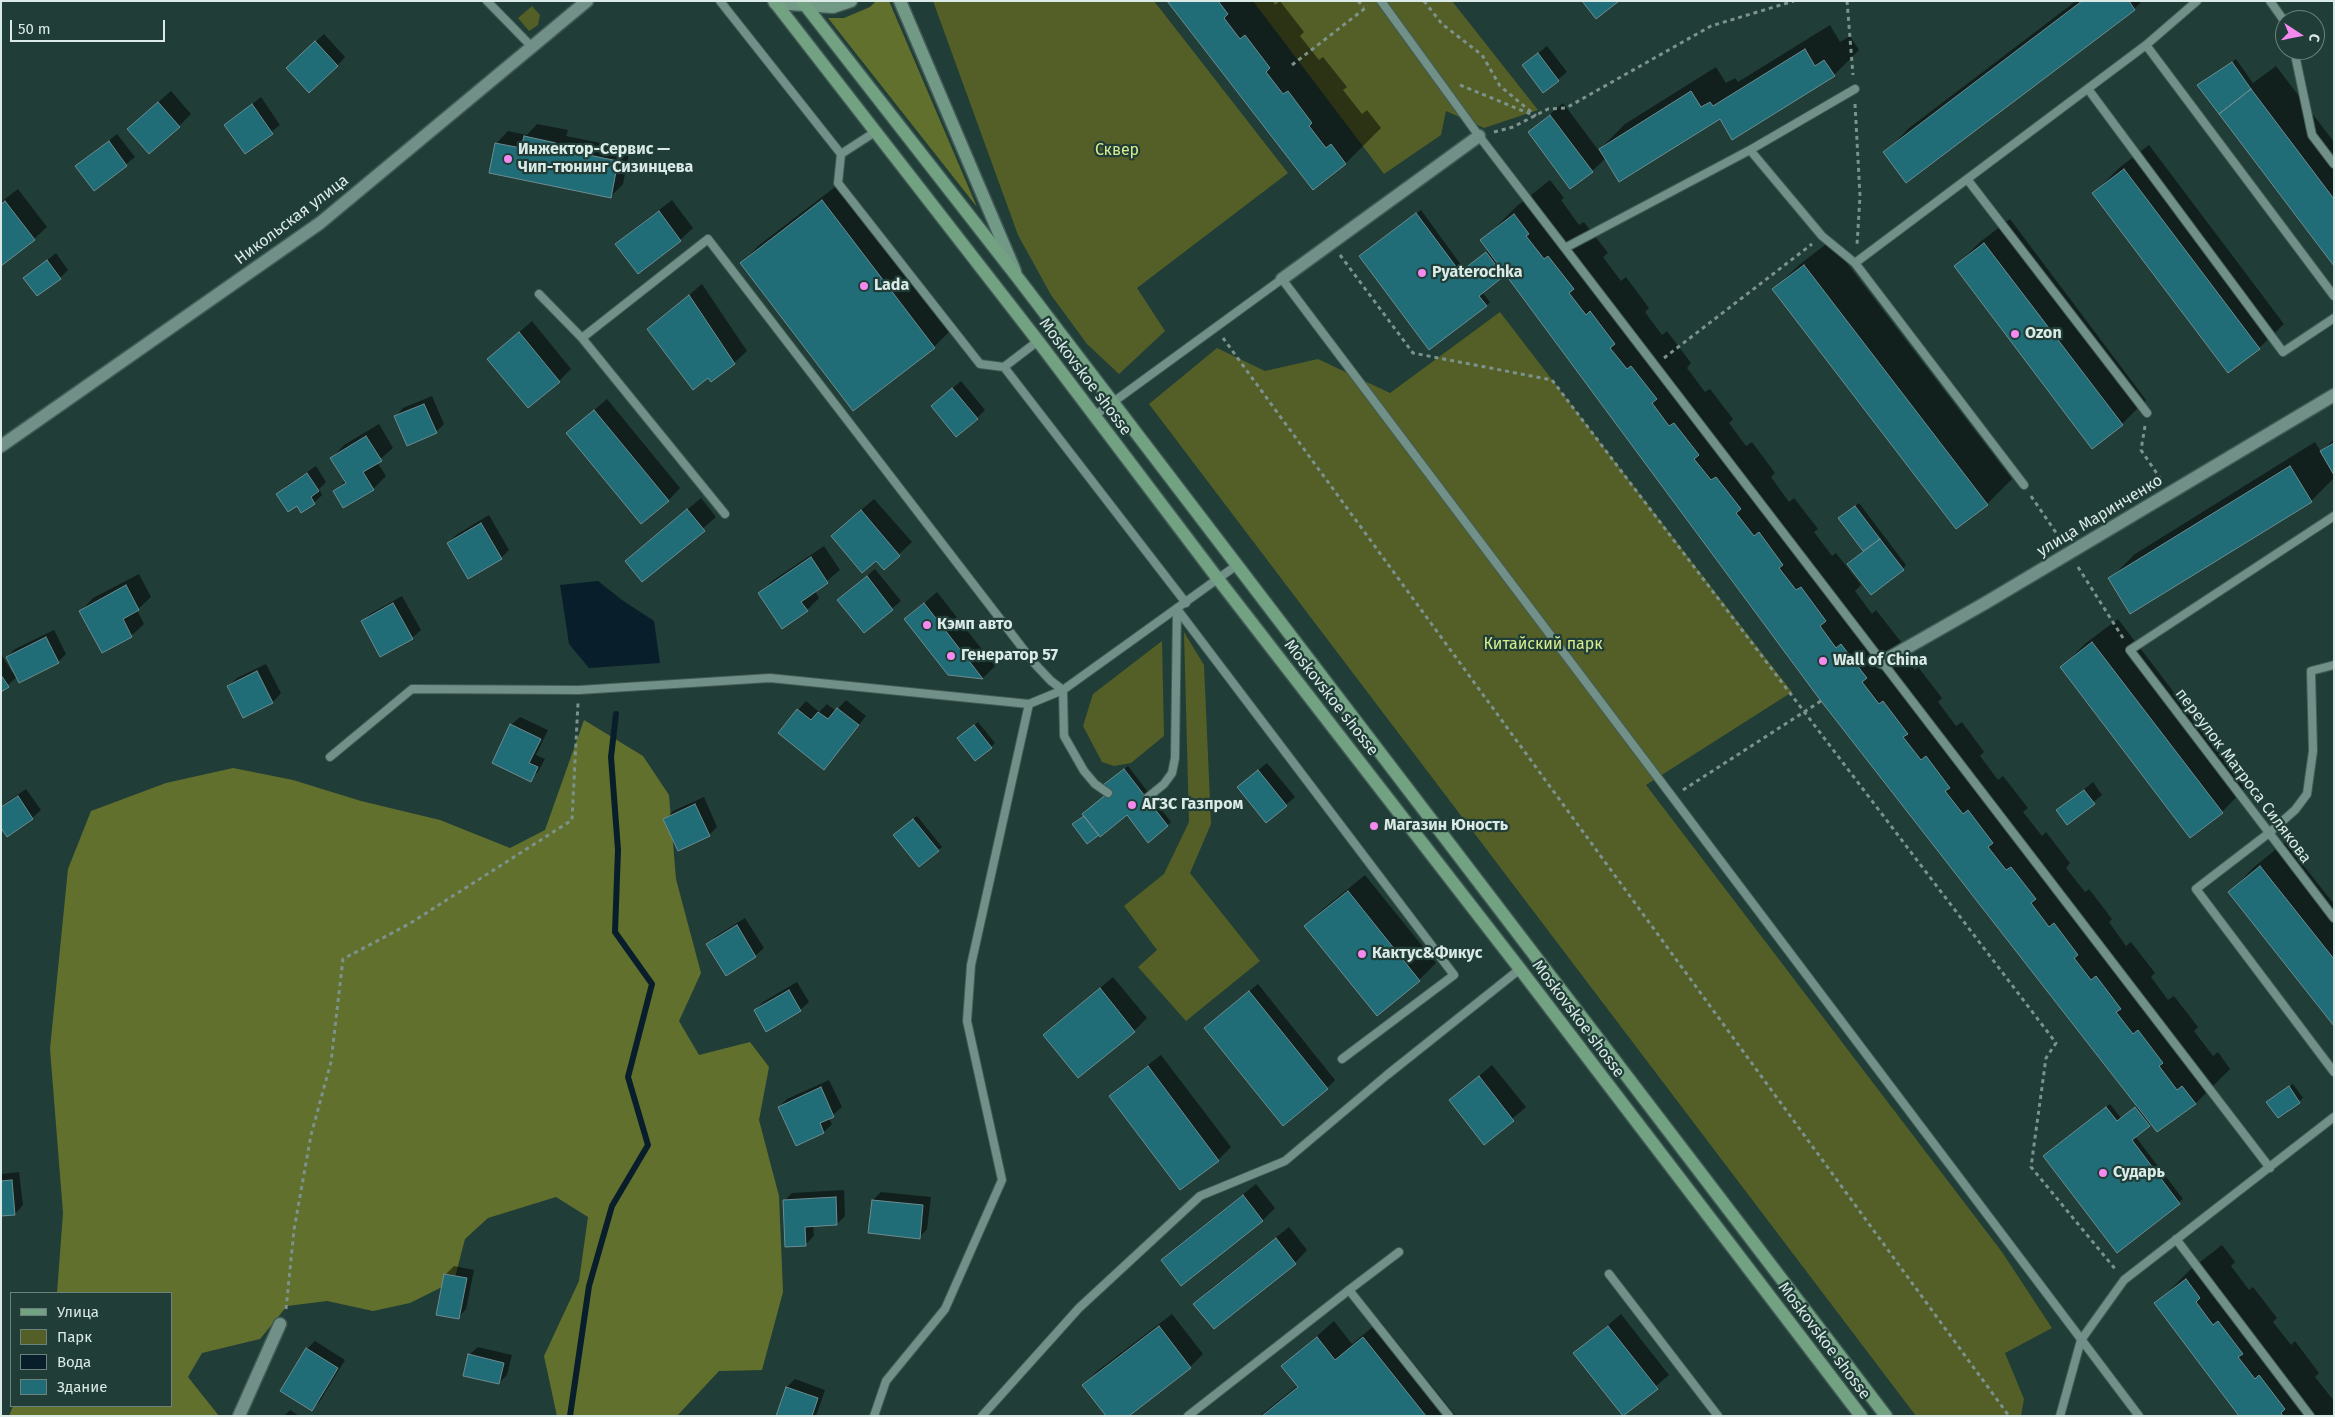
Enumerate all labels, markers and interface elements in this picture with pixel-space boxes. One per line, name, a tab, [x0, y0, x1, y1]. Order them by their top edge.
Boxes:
scale bar	[12, 10, 168, 42]
north arrow	[2275, 10, 2325, 60]
text: 50 m	[18, 20, 51, 38]
text: С	[2305, 32, 2323, 43]
place label: Инжектор-Сервис — Чип-тюнинг Сизинцева	[518, 140, 693, 178]
park label: Сквер	[1095, 141, 1139, 161]
marker: Инжектор-Сервис — Чип-тюнинг Сизинцева	[502, 153, 514, 165]
street label: Никольская улица	[231, 171, 353, 269]
place label: Pyaterochka	[1432, 263, 1522, 283]
marker: Pyaterochka	[1416, 267, 1428, 279]
place label: Lada	[874, 276, 909, 296]
marker: Lada	[858, 280, 870, 292]
street label: Moskovskoe shosse	[1035, 315, 1135, 439]
place label: Ozon	[2025, 324, 2062, 344]
marker: Ozon	[2009, 328, 2021, 340]
street label: улица Маринченко	[2034, 471, 2166, 561]
place label: Кэмп авто	[937, 615, 1012, 635]
marker: Кэмп авто	[921, 619, 933, 631]
park label: Китайский парк	[1483, 635, 1603, 655]
street label: Moskovskoe shosse	[1280, 636, 1382, 760]
place label: Генератор 57	[961, 646, 1058, 666]
marker: Генератор 57	[945, 650, 957, 662]
place label: Wall of China	[1833, 651, 1928, 671]
marker: Wall of China	[1817, 655, 1829, 667]
street label: переулок Матроса Силякова	[2171, 685, 2315, 867]
place label: АГЗС Газпром	[1142, 795, 1243, 815]
marker: АГЗС Газпром	[1126, 799, 1138, 811]
place label: Магазин Юность	[1384, 816, 1508, 836]
marker: Магазин Юность	[1368, 820, 1380, 832]
place label: Кактус&Фикус	[1372, 944, 1482, 964]
marker: Кактус&Фикус	[1356, 948, 1368, 960]
street label: Moskovskoe shosse	[1528, 957, 1628, 1081]
place label: Сударь	[2113, 1163, 2165, 1183]
marker: Сударь	[2097, 1167, 2109, 1179]
street label: Moskovskoe shosse	[1774, 1279, 1874, 1403]
legend	[10, 1292, 172, 1407]
text: Улица	[57, 1303, 99, 1321]
text: Парк	[57, 1328, 92, 1346]
text: Вода	[57, 1353, 91, 1371]
text: Здание	[57, 1378, 107, 1396]

